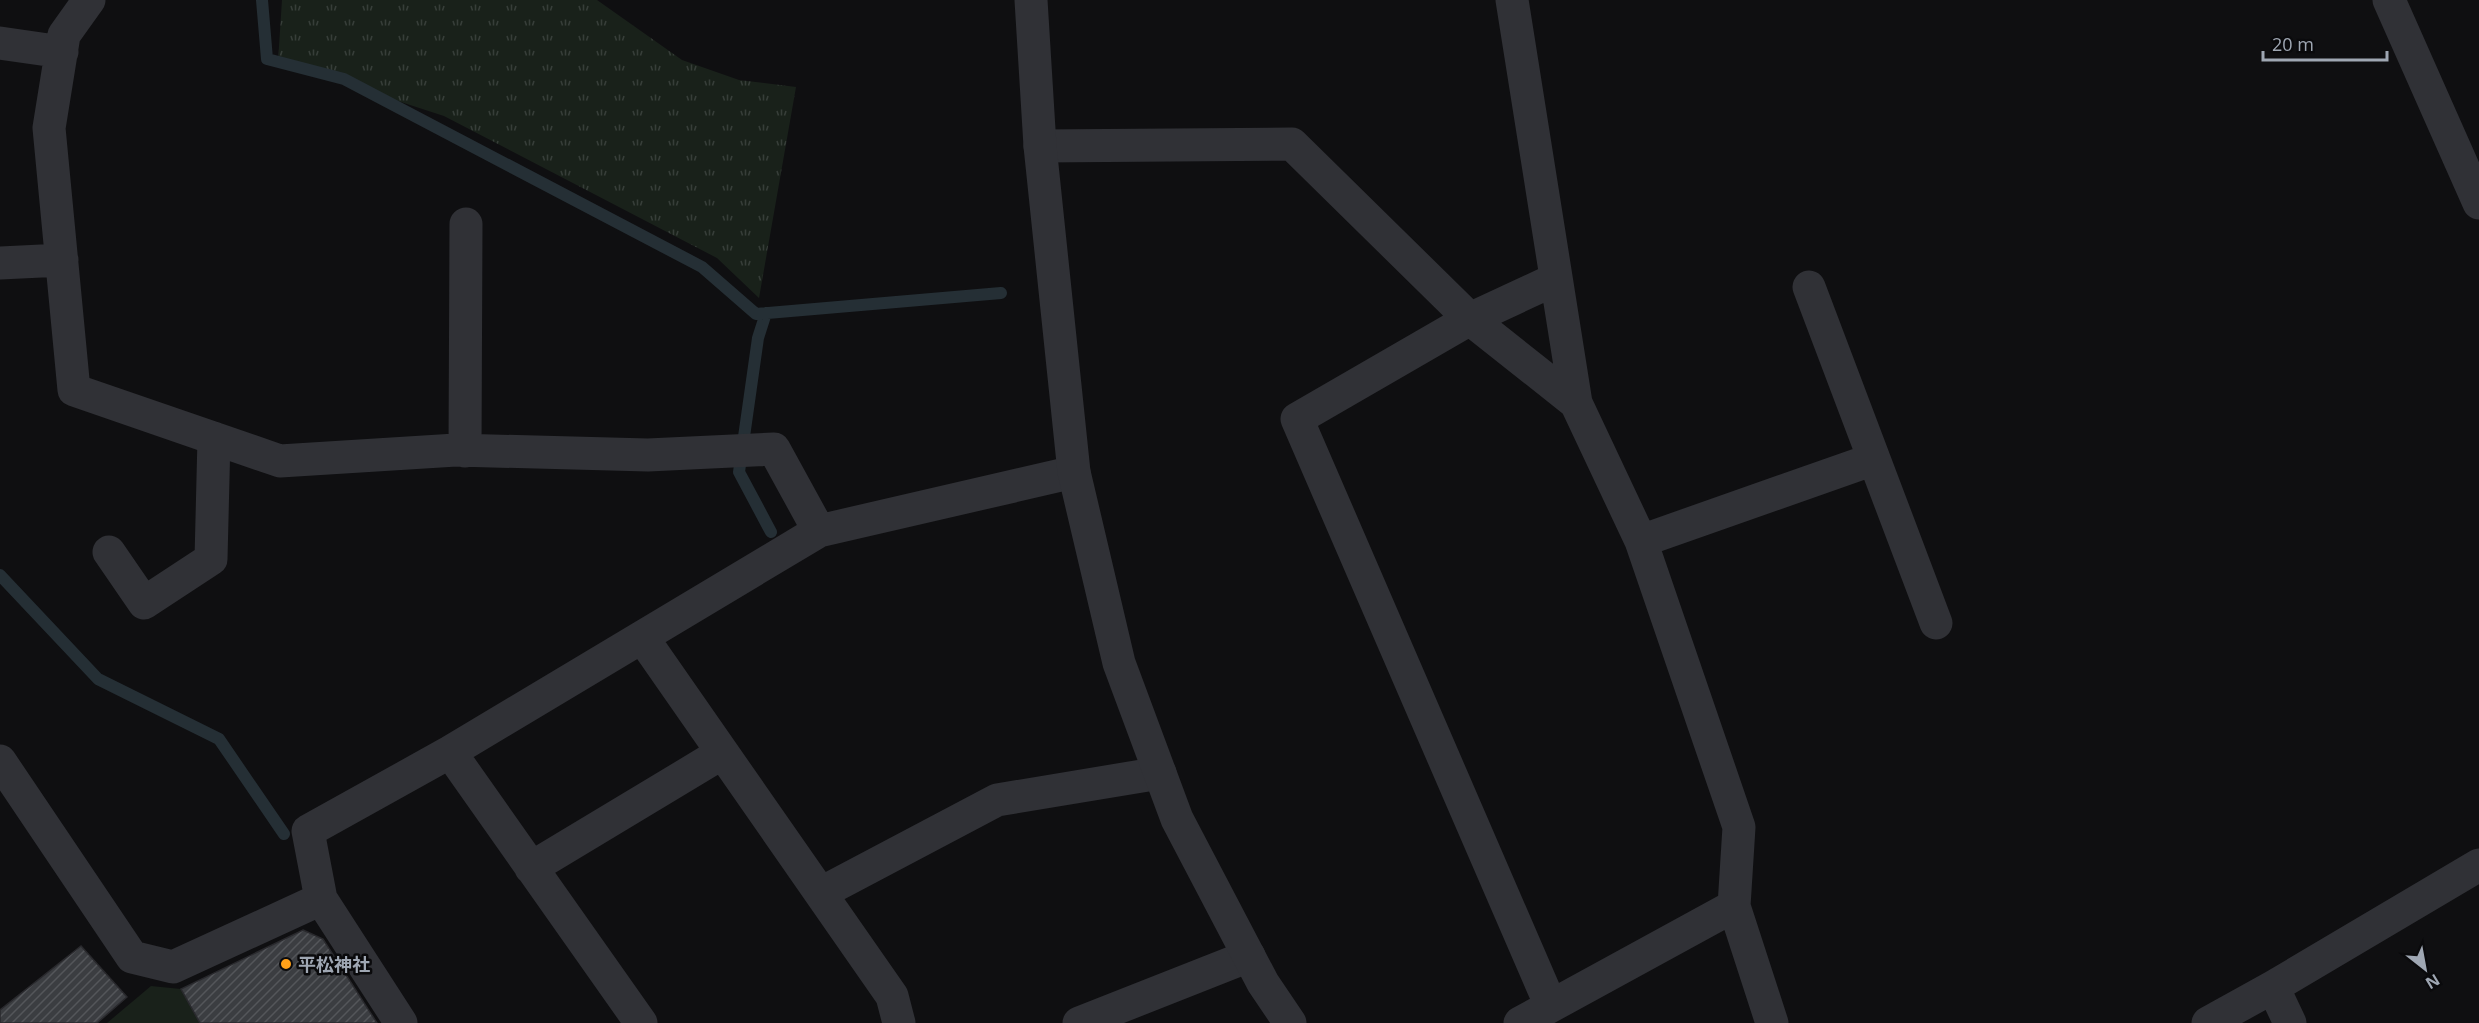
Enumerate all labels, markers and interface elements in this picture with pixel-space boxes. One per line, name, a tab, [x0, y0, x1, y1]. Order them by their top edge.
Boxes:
scale bar	[2263, 24, 2388, 62]
text: 20 m	[2272, 32, 2314, 56]
north arrow	[2395, 939, 2455, 999]
place label: 平松神社	[298, 952, 370, 976]
marker: 平松神社	[279, 957, 293, 971]
text: N	[2421, 969, 2444, 995]

